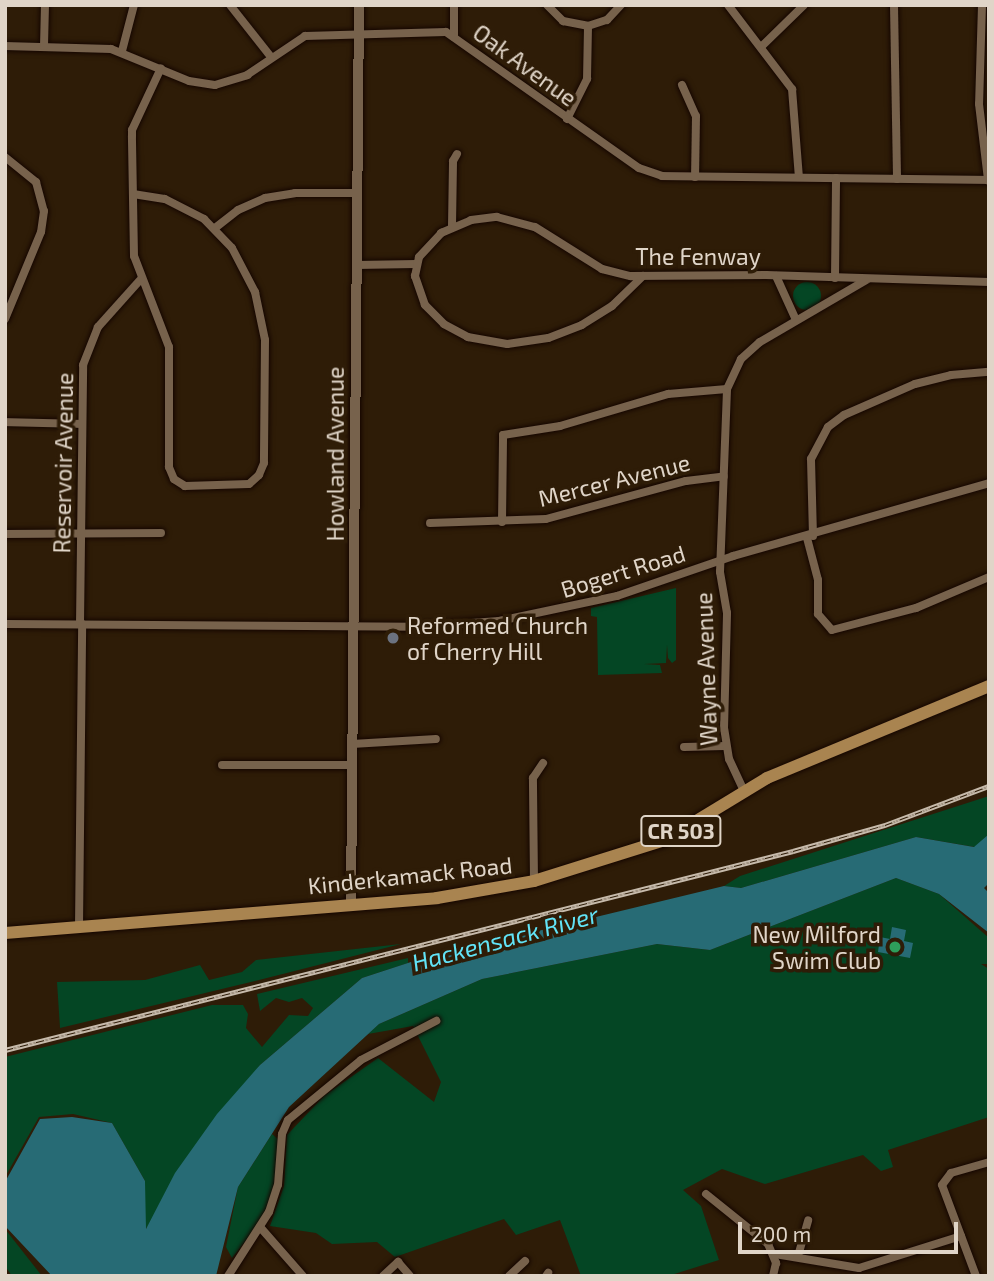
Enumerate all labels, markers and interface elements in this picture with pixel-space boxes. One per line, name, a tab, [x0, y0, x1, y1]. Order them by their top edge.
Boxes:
street label: Oak Avenue	[468, 18, 582, 112]
street label: The Fenway	[635, 242, 761, 270]
street label: Howland Avenue	[321, 366, 349, 542]
street label: Reservoir Avenue	[48, 372, 78, 554]
street label: Mercer Avenue	[535, 448, 693, 512]
street label: Bogert Road	[558, 539, 688, 603]
street label: Wayne Avenue	[690, 591, 722, 747]
place label: Reformed Church of Cherry Hill	[407, 611, 588, 665]
marker: Reformed Church of Cherry Hill	[385, 630, 401, 646]
road number: CR 503	[639, 814, 723, 848]
street label: Kinderkamack Road	[306, 851, 514, 899]
water label: Hackensack River	[409, 899, 601, 977]
place label: New Milford Swim Club	[752, 920, 881, 974]
marker: New Milford Swim Club	[887, 939, 903, 955]
scale bar	[742, 1208, 962, 1252]
text: 200 m	[751, 1221, 811, 1246]

